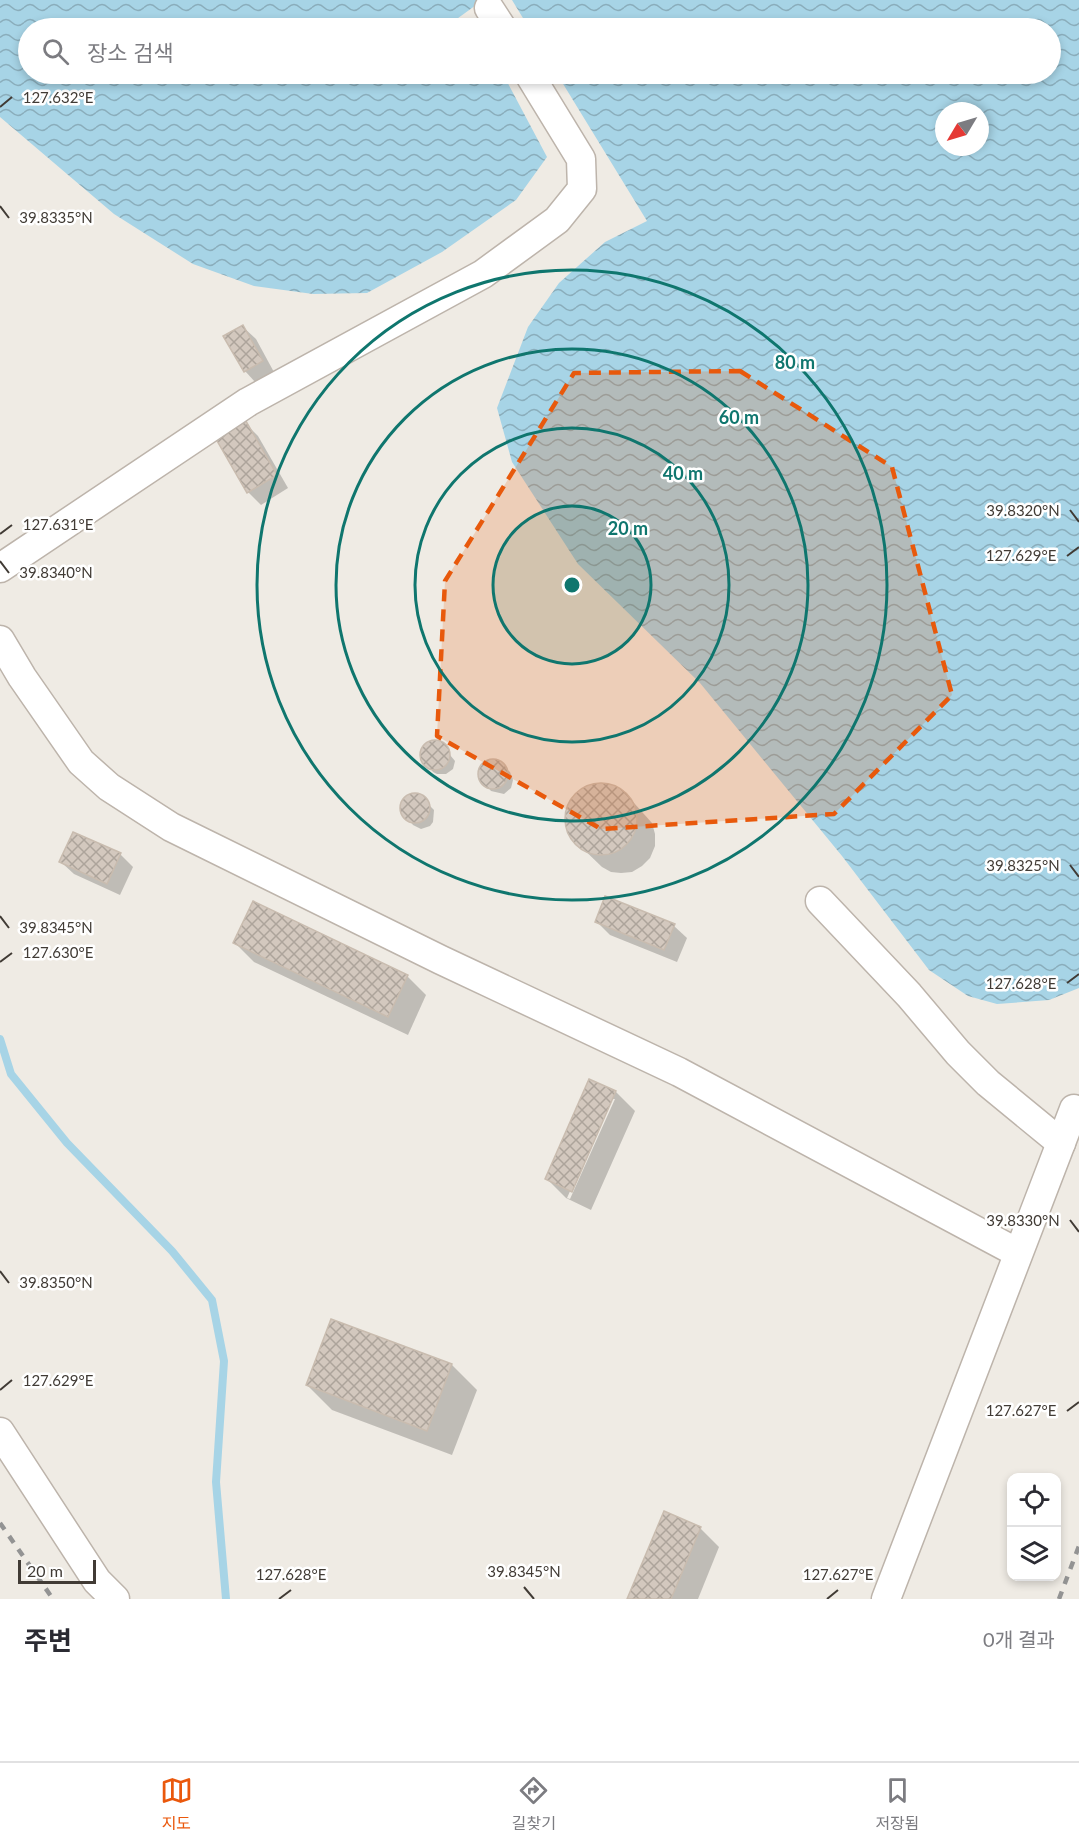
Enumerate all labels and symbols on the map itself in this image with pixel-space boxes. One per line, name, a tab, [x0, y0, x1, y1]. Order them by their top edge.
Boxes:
text: 127.632°E	[23, 88, 93, 106]
north arrow	[935, 102, 989, 156]
text: 39.8335°N	[19, 208, 93, 226]
text: 80 m	[775, 351, 815, 373]
text: 60 m	[719, 406, 759, 428]
text: 40 m	[663, 462, 703, 484]
text: 39.8320°N	[986, 501, 1060, 519]
text: 127.631°E	[23, 515, 93, 533]
text: 20 m	[608, 517, 648, 539]
text: 127.629°E	[986, 546, 1056, 564]
text: 39.8340°N	[19, 563, 93, 581]
centre of rings	[562, 575, 582, 595]
text: 39.8325°N	[986, 856, 1060, 874]
text: 39.8345°N	[19, 918, 93, 936]
text: 127.630°E	[23, 943, 93, 961]
text: 127.628°E	[986, 974, 1056, 992]
text: 39.8330°N	[986, 1211, 1060, 1229]
text: 39.8350°N	[19, 1273, 93, 1291]
text: 127.629°E	[23, 1371, 93, 1389]
text: 127.627°E	[986, 1401, 1056, 1419]
scale bar	[18, 1557, 96, 1584]
text: 39.8345°N	[487, 1562, 561, 1580]
text: 127.628°E	[256, 1565, 326, 1583]
text: 127.627°E	[803, 1565, 873, 1583]

